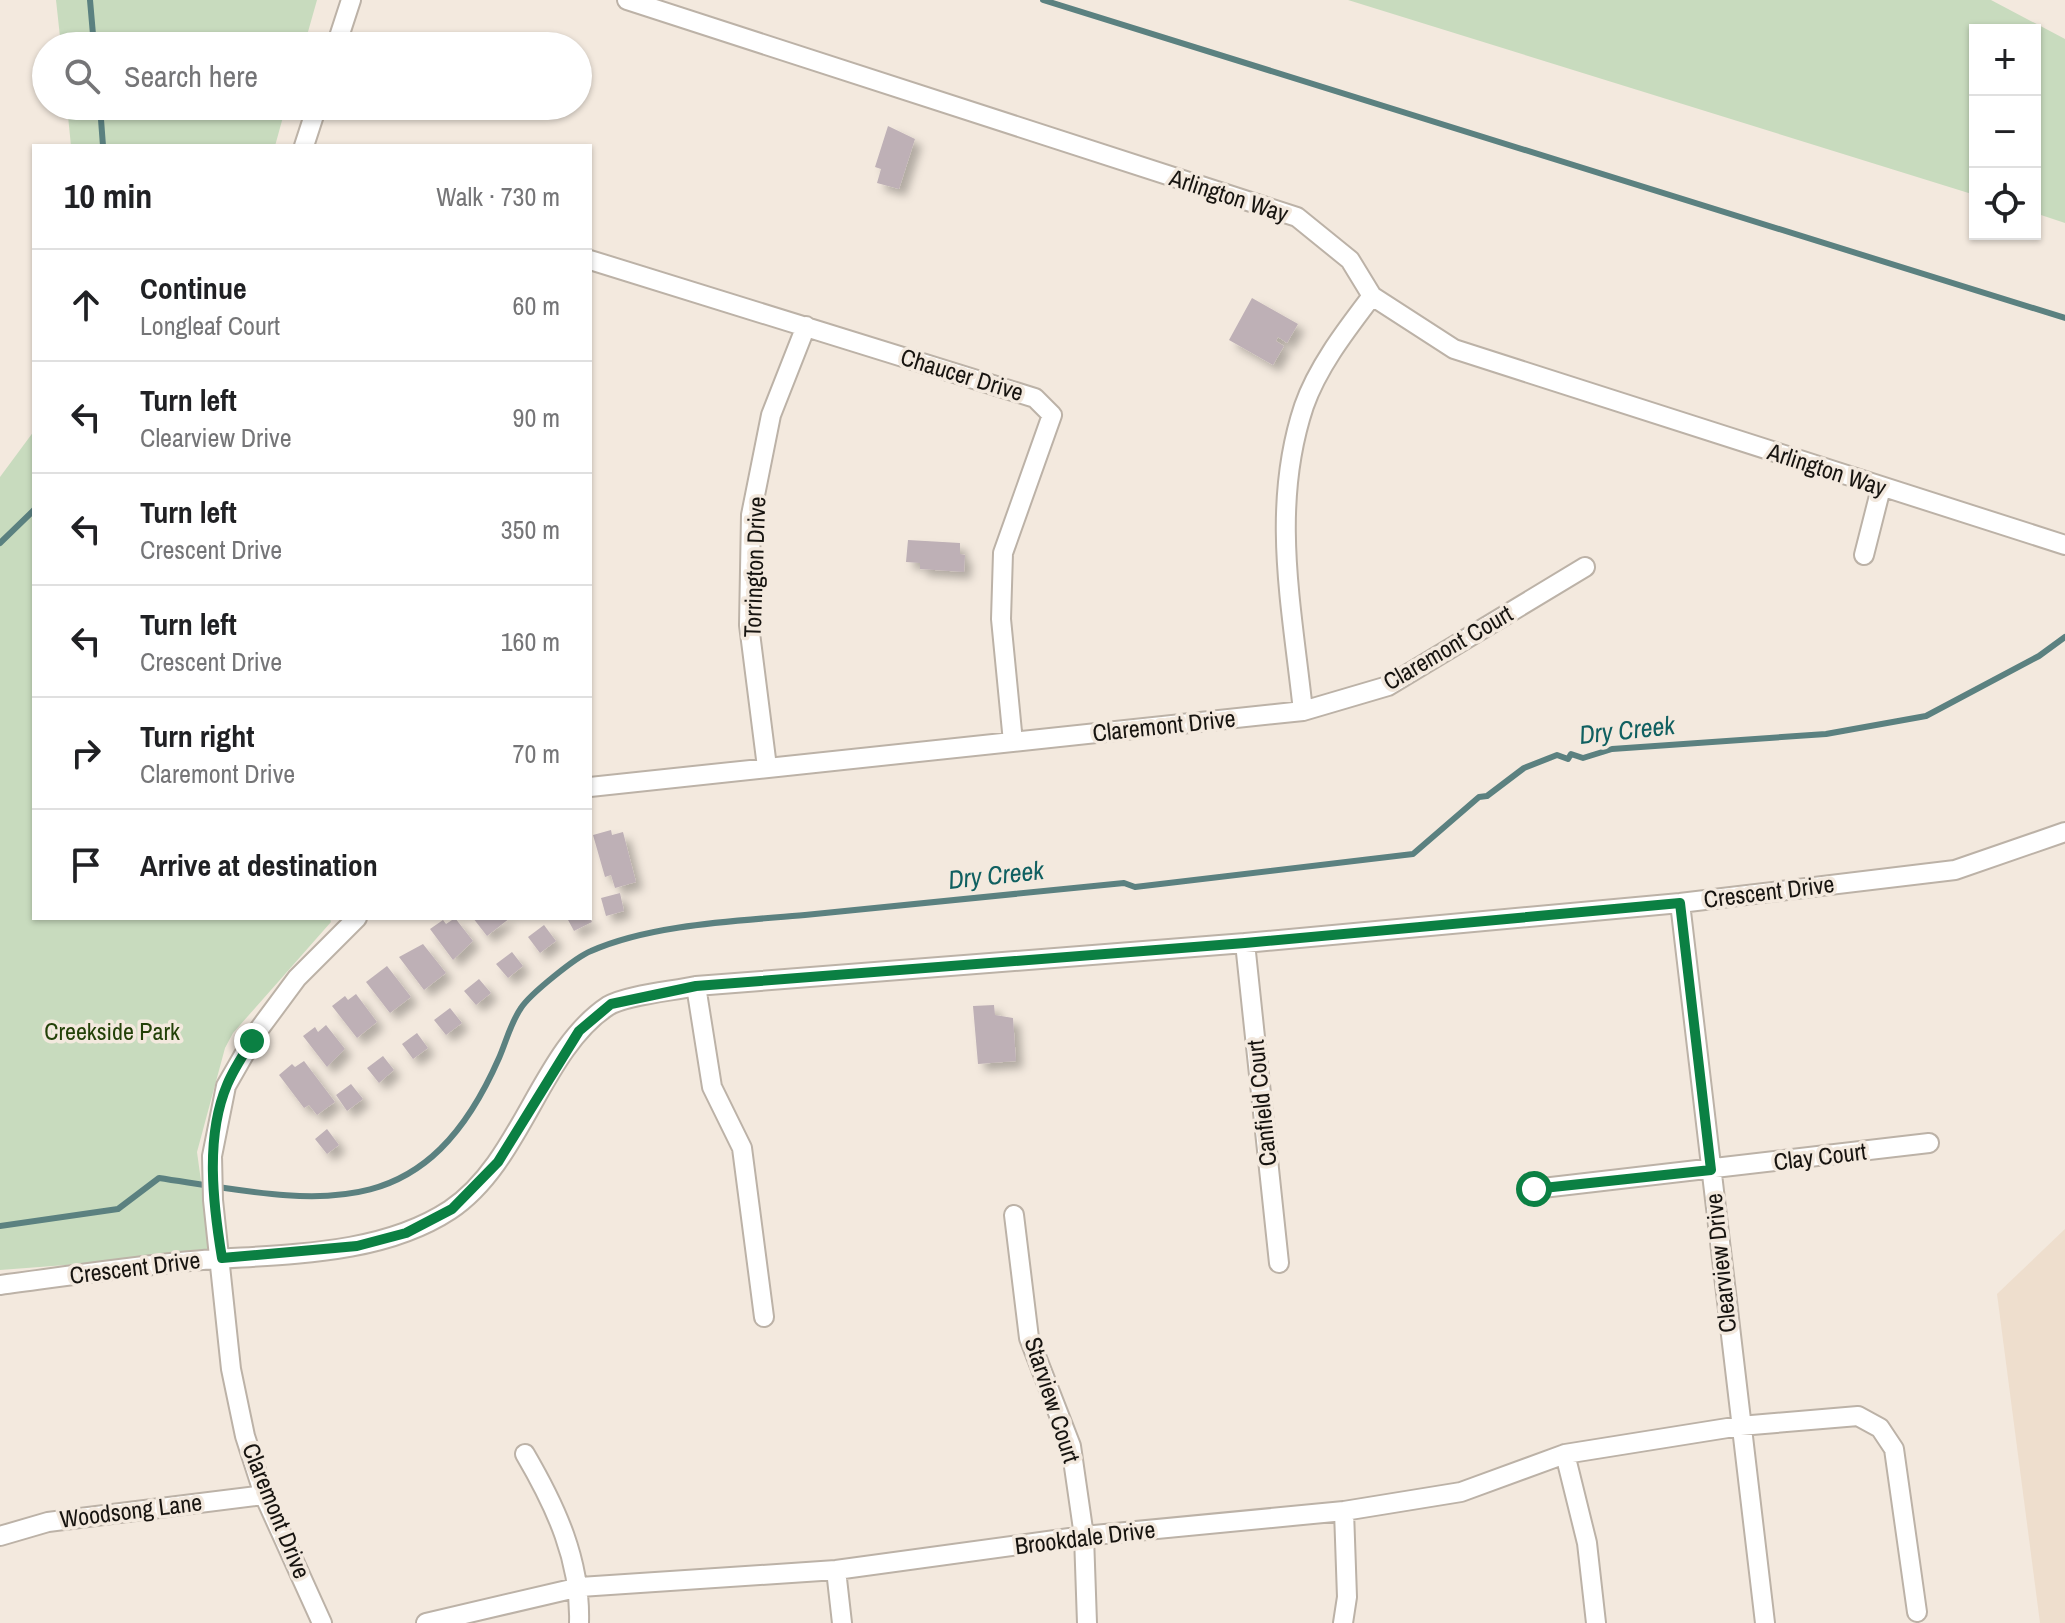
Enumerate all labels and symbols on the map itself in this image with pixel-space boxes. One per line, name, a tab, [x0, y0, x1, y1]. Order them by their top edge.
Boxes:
street label: Arlington Way	[1165, 161, 1293, 229]
street label: Chaucer Drive	[897, 340, 1028, 408]
street label: Arlington Way	[1763, 435, 1891, 503]
street label: Torrington Drive	[736, 496, 772, 638]
street label: Claremont Court	[1377, 597, 1518, 697]
street label: Claremont Drive	[1091, 702, 1237, 748]
water label: Dry Creek	[1577, 707, 1678, 752]
water label: Dry Creek	[946, 852, 1047, 897]
street label: Crescent Drive	[1702, 867, 1836, 915]
park label: Creekside Park	[44, 1015, 180, 1047]
route end	[234, 1023, 270, 1059]
street label: Canfield Court	[1238, 1038, 1284, 1168]
street label: Clay Court	[1772, 1134, 1868, 1178]
route start	[1516, 1171, 1552, 1207]
street label: Clearview Drive	[1697, 1192, 1743, 1334]
street label: Crescent Drive	[68, 1243, 202, 1291]
street label: Starview Court	[1018, 1333, 1088, 1467]
street label: Claremont Drive	[235, 1438, 319, 1583]
street label: Woodsong Lane	[58, 1485, 204, 1535]
street label: Brookdale Drive	[1013, 1513, 1157, 1561]

